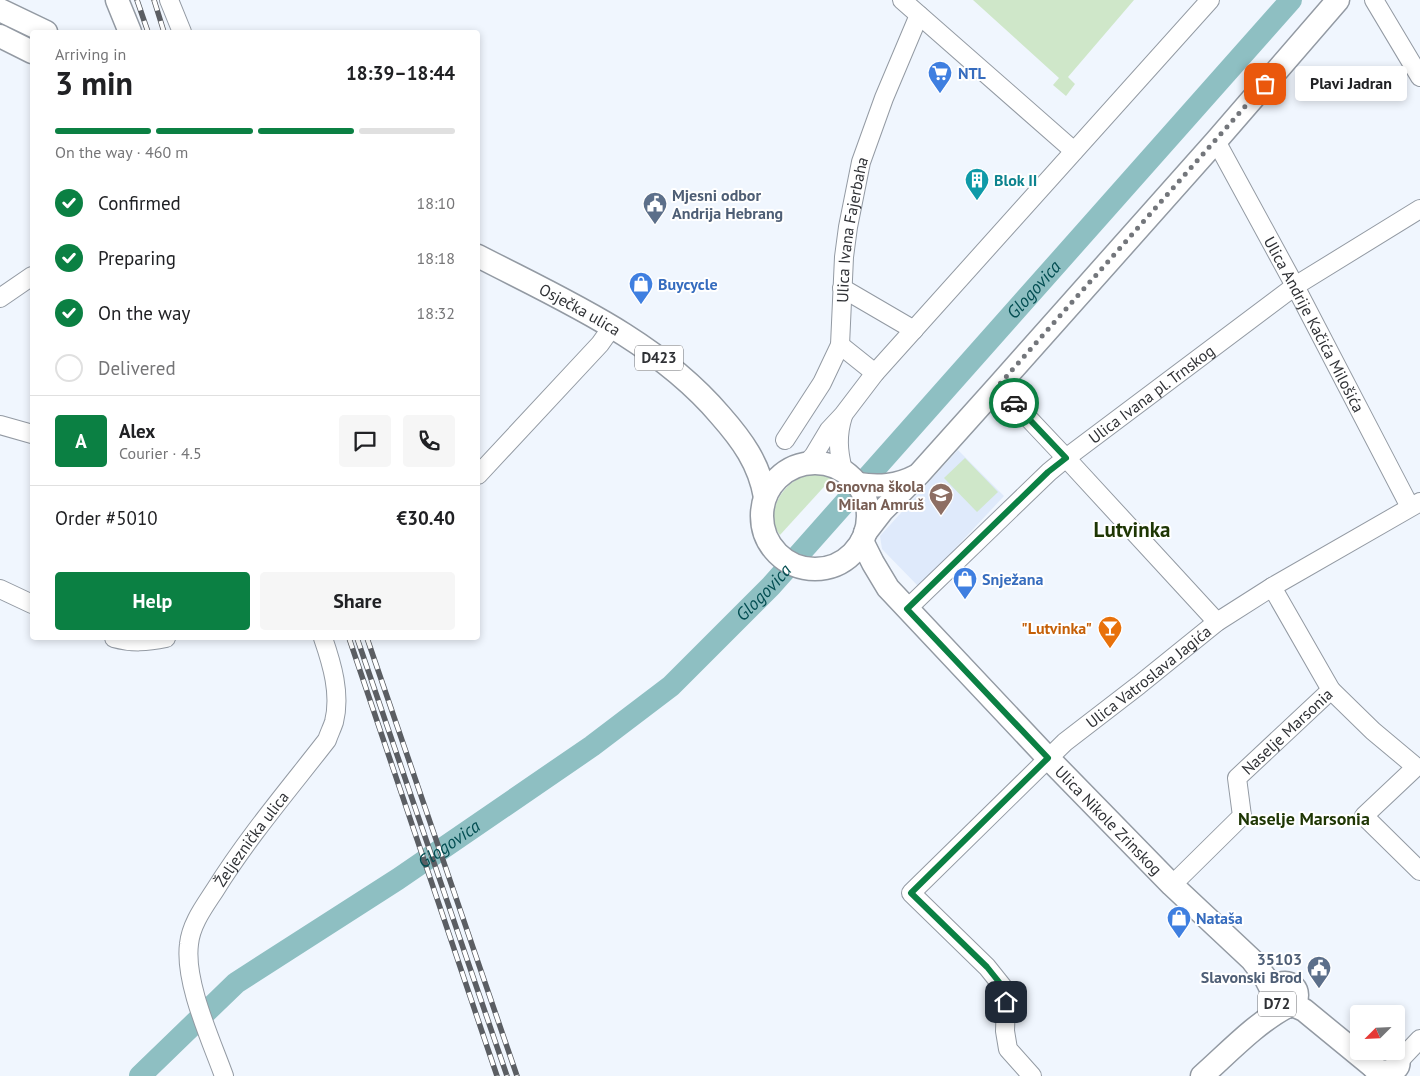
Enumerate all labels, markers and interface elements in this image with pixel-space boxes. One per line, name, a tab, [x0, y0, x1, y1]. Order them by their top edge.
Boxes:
text: Arriving in	[55, 44, 126, 64]
supermarket icon: NTL	[927, 60, 953, 94]
text: 18:39–18:44	[346, 61, 455, 85]
text: 3 min	[55, 62, 133, 104]
place label: NTL	[958, 63, 987, 83]
pin	[1244, 63, 1286, 105]
callout: Plavi Jadran	[1295, 66, 1408, 102]
icon: bag	[1251, 70, 1279, 98]
text: Plavi Jadran	[1310, 73, 1392, 93]
text: On the way · 460 m	[55, 142, 188, 162]
street label: Ulica Ivana Fajerbaha	[832, 154, 872, 303]
building icon: Blok II	[964, 167, 990, 201]
place label: Blok II	[994, 170, 1037, 190]
place label: Mjesni odbor Andrija Hebrang	[672, 185, 783, 223]
icon: check	[55, 189, 83, 217]
text: Confirmed	[98, 191, 181, 215]
public building icon: Mjesni odbor Andrija Hebrang	[642, 191, 668, 225]
text: 18:10	[417, 193, 455, 213]
street label: Ulica Andrije Kačića Milošića	[1260, 233, 1369, 416]
icon: check	[55, 244, 83, 272]
text: Preparing	[98, 246, 176, 270]
text: 18:18	[417, 248, 455, 268]
water label: Glogovica	[1001, 255, 1066, 324]
shop icon: Buycycle	[628, 271, 654, 305]
place label: Buycycle	[658, 274, 718, 294]
street label: Osječka ulica	[536, 279, 624, 340]
icon: check	[55, 299, 83, 327]
text: On the way	[98, 301, 190, 325]
text: 18:32	[417, 303, 455, 323]
street label: Ulica Ivana pl. Trnskog	[1084, 340, 1218, 448]
road number: D423	[635, 346, 683, 370]
text: Delivered	[98, 356, 176, 380]
courier	[989, 378, 1039, 428]
icon: car	[1000, 389, 1028, 417]
button: chat	[339, 415, 391, 467]
button: phone	[403, 415, 455, 467]
text: Alex	[119, 419, 155, 443]
text: A	[75, 429, 87, 453]
text: Courier · 4.5	[119, 443, 202, 463]
place label: Osnovna škola Milan Amruš	[825, 476, 924, 514]
school or university icon: Osnovna škola Milan Amruš	[928, 482, 954, 516]
text: Order #5010	[55, 506, 158, 530]
text: €30.40	[396, 506, 455, 530]
district label: Lutvinka	[1094, 516, 1170, 543]
water label: Glogovica	[730, 559, 796, 626]
shop icon: Snježana	[952, 566, 978, 600]
place label: Snježana	[982, 569, 1044, 589]
button: Help	[55, 572, 250, 630]
button: Share	[260, 572, 455, 630]
bar icon: "Lutvinka"	[1097, 615, 1123, 649]
place label: "Lutvinka"	[1021, 618, 1092, 638]
street label: Ulica Vatroslava Jagića	[1082, 621, 1215, 732]
street label: Naselje Marsonia	[1237, 684, 1337, 779]
street label: Ulica Nikole Zrinskog	[1051, 761, 1166, 879]
street label: Željeznička ulica	[210, 787, 293, 890]
district label: Naselje Marsonia	[1238, 807, 1370, 830]
water label: Glogovica	[413, 814, 485, 873]
shop icon: Nataša	[1166, 905, 1192, 939]
place label: Nataša	[1196, 908, 1243, 928]
place label: 35103 Slavonski Brod	[1201, 949, 1302, 987]
public building icon: 35103 Slavonski Brod	[1306, 955, 1332, 989]
pin	[985, 981, 1027, 1023]
icon: home	[992, 988, 1020, 1016]
road number: D72	[1258, 992, 1296, 1016]
north arrow	[1350, 1005, 1405, 1060]
map controls	[1350, 1005, 1405, 1060]

